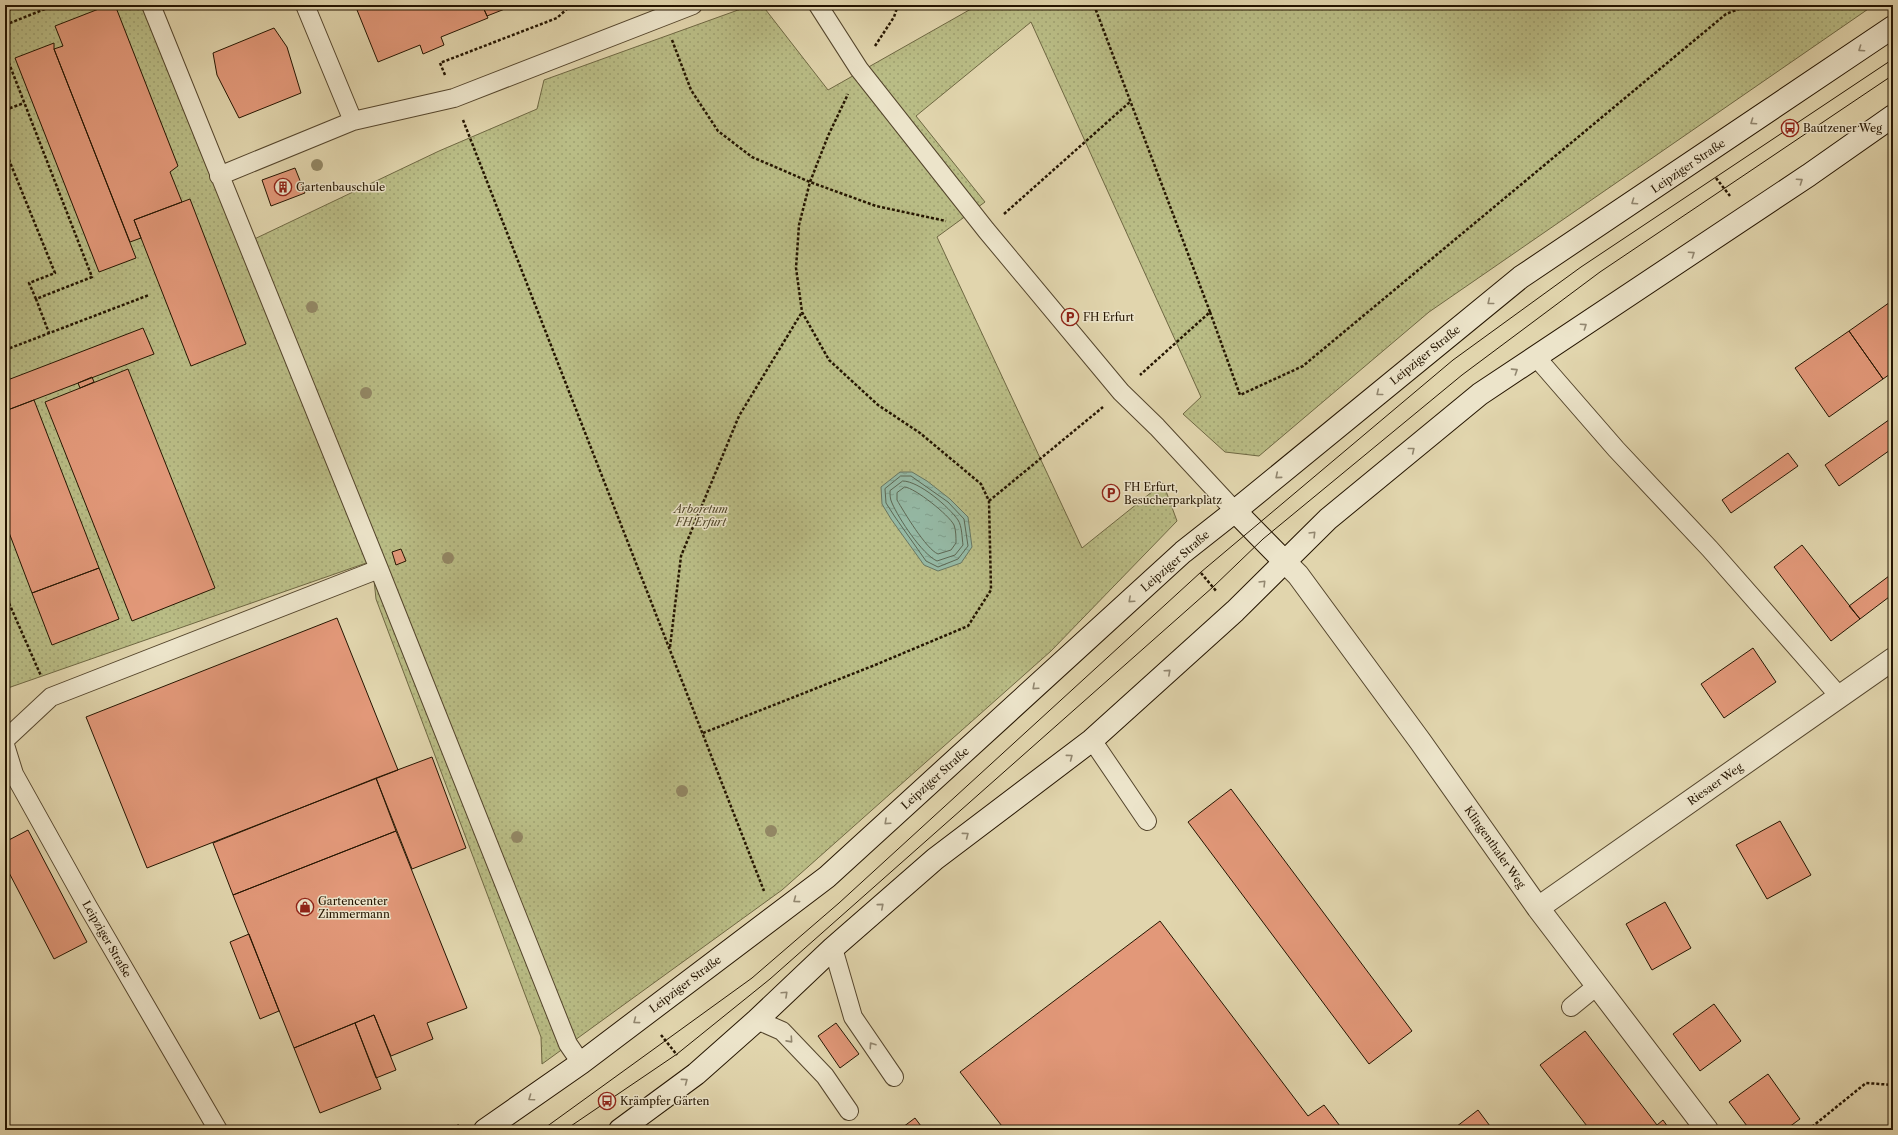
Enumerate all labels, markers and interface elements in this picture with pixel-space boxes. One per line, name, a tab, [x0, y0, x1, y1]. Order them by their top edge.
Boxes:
one-way arrow	[1858, 44, 1865, 52]
one-way arrow	[1750, 117, 1757, 125]
bus stop icon: Bautzener Weg	[1780, 118, 1800, 138]
place label: Bautzener Weg	[1803, 121, 1882, 135]
street label: Leipziger Straße	[1648, 136, 1728, 196]
building icon: Gartenbauschule	[273, 177, 293, 197]
one-way arrow	[1796, 178, 1803, 186]
place label: Gartenbauschule	[296, 180, 385, 194]
one-way arrow	[1631, 197, 1638, 204]
one-way arrow	[1688, 251, 1695, 258]
one-way arrow	[1488, 297, 1495, 304]
parking icon: FH Erfurt	[1060, 307, 1080, 327]
place label: FH Erfurt	[1083, 310, 1134, 324]
street label: Leipziger Straße	[1387, 322, 1463, 388]
one-way arrow	[1580, 323, 1587, 331]
one-way arrow	[1511, 368, 1518, 376]
one-way arrow	[1376, 388, 1383, 395]
one-way arrow	[1407, 447, 1414, 454]
one-way arrow	[1276, 471, 1283, 478]
place label: FH Erfurt, Besucherparkplatz	[1124, 480, 1222, 507]
parking icon: FH Erfurt, Besucherparkplatz	[1101, 483, 1121, 503]
park label: Arboretum FH Erfurt	[672, 502, 728, 529]
street label: Leipziger Straße	[1138, 527, 1212, 595]
one-way arrow	[1308, 531, 1316, 539]
one-way arrow	[1258, 580, 1266, 588]
one-way arrow	[1128, 595, 1135, 602]
one-way arrow	[1163, 669, 1171, 676]
one-way arrow	[1032, 683, 1039, 690]
street label: Leipziger Straße	[898, 744, 972, 812]
one-way arrow	[1065, 755, 1072, 762]
street label: Riesaer Weg	[1685, 760, 1746, 808]
street label: Klingenthaler Weg	[1461, 803, 1529, 891]
one-way arrow	[884, 817, 892, 825]
one-way arrow	[962, 833, 969, 840]
place label: Gartencenter Zimmermann	[318, 894, 390, 921]
one-way arrow	[793, 896, 800, 903]
shop icon: Gartencenter Zimmermann	[295, 897, 315, 917]
street label: Leipziger Straße	[79, 898, 135, 980]
one-way arrow	[876, 904, 884, 911]
street label: Leipziger Straße	[646, 952, 724, 1016]
one-way arrow	[780, 991, 788, 998]
one-way arrow	[634, 1016, 641, 1023]
one-way arrow	[785, 1035, 792, 1043]
one-way arrow	[869, 1042, 877, 1049]
one-way arrow	[681, 1079, 688, 1086]
bus stop icon: Krämpfer Gärten	[597, 1091, 617, 1111]
one-way arrow	[528, 1093, 535, 1101]
place label: Krämpfer Gärten	[620, 1094, 710, 1108]

